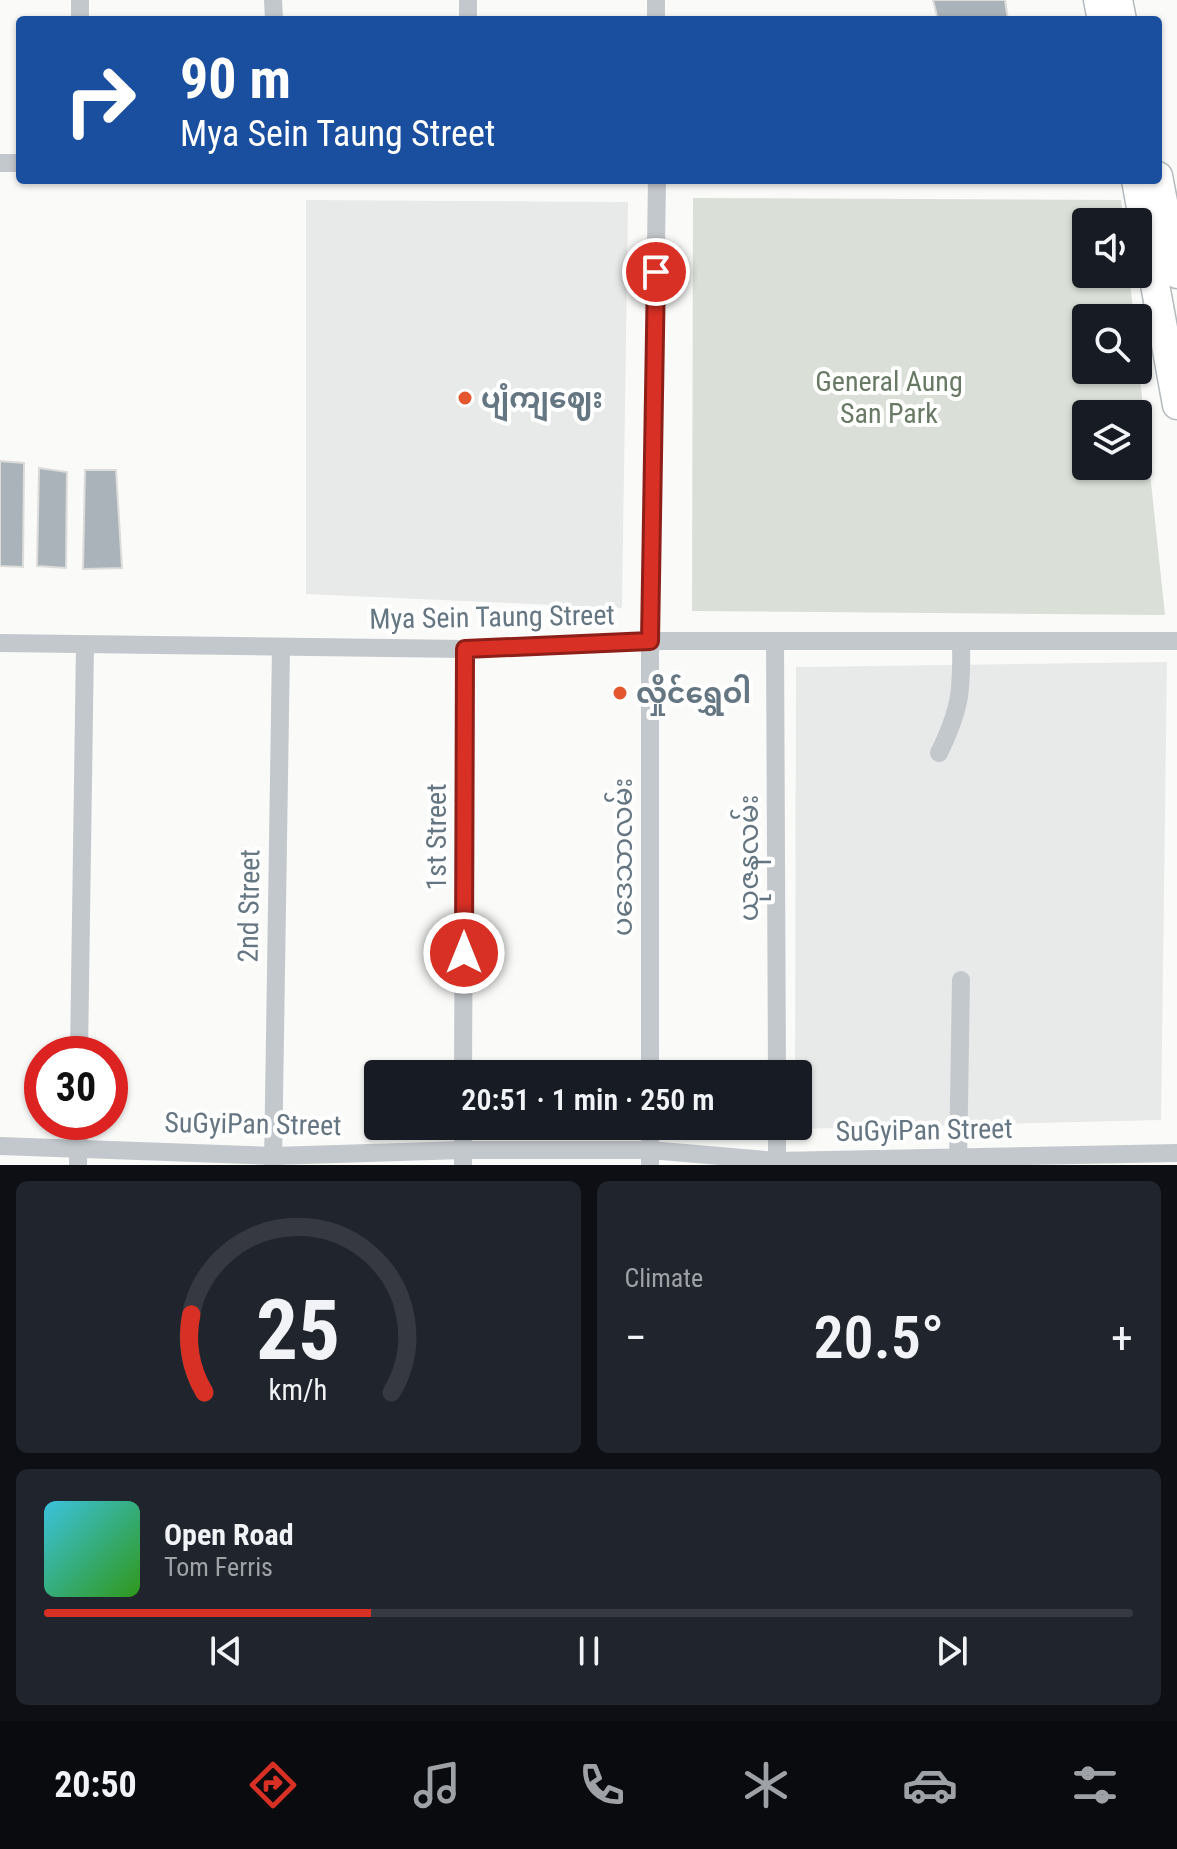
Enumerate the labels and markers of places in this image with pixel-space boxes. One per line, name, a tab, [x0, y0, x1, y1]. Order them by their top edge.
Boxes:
pin	[622, 238, 690, 306]
place label: ပျံကျဈေး	[481, 382, 603, 422]
marker: ပျံကျဈေး	[456, 389, 474, 407]
place label: လှိုင်ရွှေဝါ	[636, 674, 751, 716]
marker: လှိုင်ရွှေဝါ	[611, 684, 629, 702]

